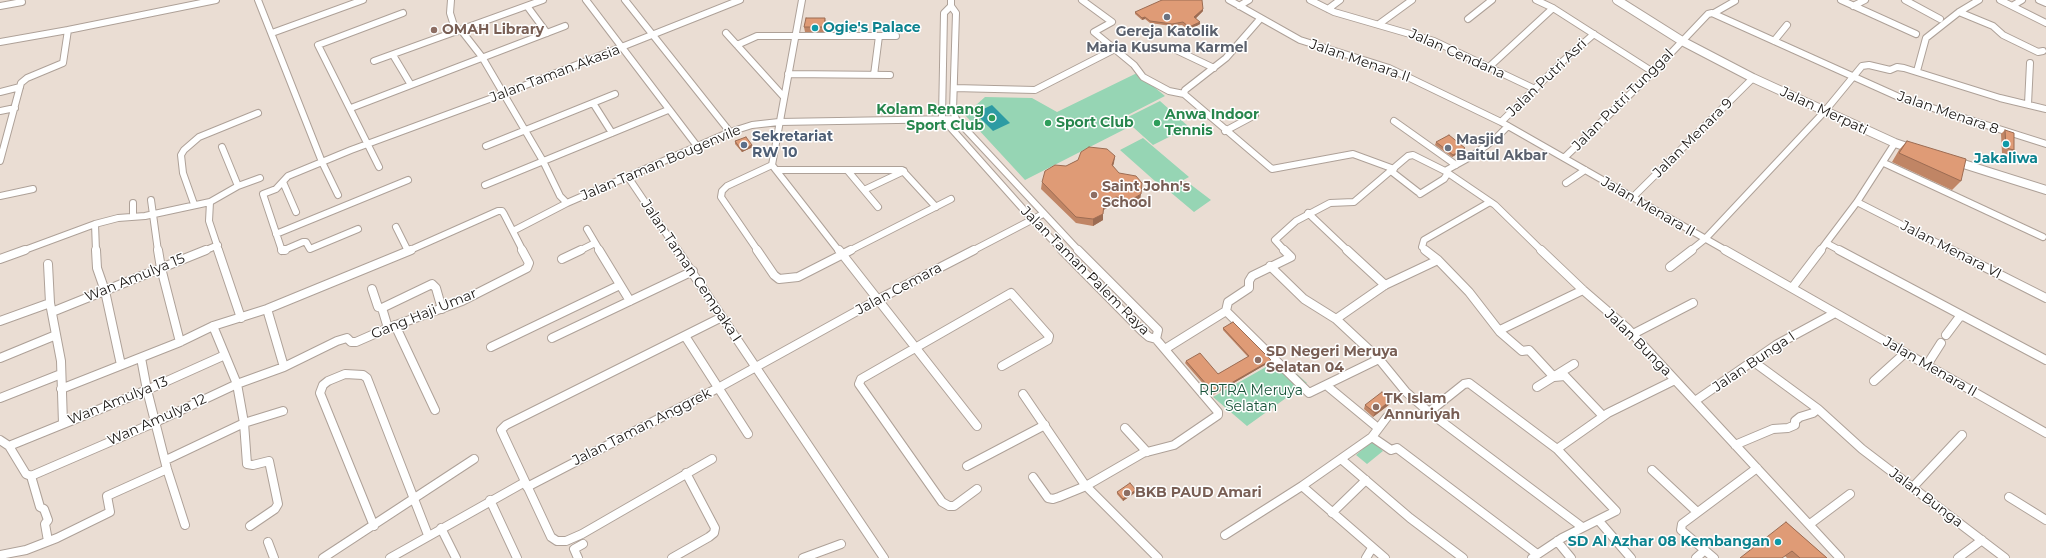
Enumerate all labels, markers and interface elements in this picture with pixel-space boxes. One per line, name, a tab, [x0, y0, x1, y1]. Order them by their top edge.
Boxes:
marker: Gereja Katolik Maria Kusuma Karmel	[1162, 12, 1172, 22]
place label: Ogie's Palace	[823, 20, 921, 36]
place label: OMAH Library	[442, 22, 544, 38]
marker: Ogie's Palace	[810, 23, 820, 33]
place label: Gereja Katolik Maria Kusuma Karmel	[1086, 24, 1248, 56]
marker: OMAH Library	[429, 25, 439, 35]
street label: Jalan Cendana	[1406, 25, 1508, 83]
street label: Jalan Menara II	[1307, 36, 1413, 86]
street label: Jalan Putri Asri	[1504, 36, 1590, 120]
street label: Jalan Taman Akasia	[488, 41, 622, 107]
street label: Jalan Putri Tunggal	[1569, 46, 1677, 154]
street label: Jalan Merpati	[1777, 83, 1871, 139]
street label: Jalan Menara 8	[1895, 88, 2001, 138]
street label: Jalan Menara 9	[1650, 95, 1736, 181]
place label: Kolam Renang Sport Club	[876, 102, 984, 134]
place label: Anwa Indoor Tennis	[1165, 107, 1259, 140]
marker: Kolam Renang Sport Club	[987, 113, 997, 123]
place label: Sport Club	[1056, 115, 1134, 131]
marker: Sport Club	[1043, 118, 1053, 128]
marker: Anwa Indoor Tennis	[1152, 118, 1162, 128]
street label: Jalan Taman Bougenvile	[578, 122, 744, 204]
place label: Sekretariat RW 10	[752, 129, 833, 162]
place label: Masjid Baitul Akbar	[1456, 132, 1548, 164]
marker: Jakaliwa	[2001, 139, 2011, 149]
marker: Sekretariat RW 10	[739, 140, 749, 150]
marker: Masjid Baitul Akbar	[1443, 143, 1453, 153]
place label: Jakaliwa	[1974, 151, 2038, 167]
street label: Jalan Menara II	[1598, 173, 1698, 241]
place label: Saint John's School	[1102, 179, 1190, 212]
marker: Saint John's School	[1089, 190, 1099, 200]
street label: Jalan Taman Cempaka I	[637, 197, 745, 345]
street label: Jalan Taman Palem Raya	[1017, 203, 1153, 339]
street label: Jalan Menara VI	[1898, 217, 2004, 283]
street label: Wan Amulya 15	[83, 250, 187, 306]
street label: Jalan Cemara	[853, 259, 945, 319]
street label: Gang Haji Umar	[369, 285, 479, 343]
street label: Jalan Bunga	[1601, 306, 1675, 380]
street label: Jalan Bunga I	[1710, 328, 1798, 396]
street label: Jalan Menara II	[1880, 333, 1980, 401]
place label: SD Negeri Meruya Selatan 04	[1266, 344, 1398, 376]
marker: SD Negeri Meruya Selatan 04	[1253, 355, 1263, 365]
street label: Wan Amulya 13	[66, 373, 170, 429]
park label: RPTRA Meruya Selatan	[1199, 383, 1303, 416]
street label: Jalan Taman Anggrek	[570, 385, 714, 469]
street label: Wan Amulya 12	[105, 391, 209, 449]
place label: TK Islam Annuriyah	[1384, 391, 1460, 424]
marker: TK Islam Annuriyah	[1371, 402, 1381, 412]
street label: Jalan Bunga	[1886, 465, 1966, 531]
place label: BKB PAUD Amari	[1135, 485, 1262, 501]
marker: BKB PAUD Amari	[1122, 488, 1132, 498]
place label: SD Al Azhar 08 Kembangan	[1568, 534, 1770, 550]
marker: SD Al Azhar 08 Kembangan	[1773, 537, 1783, 547]

